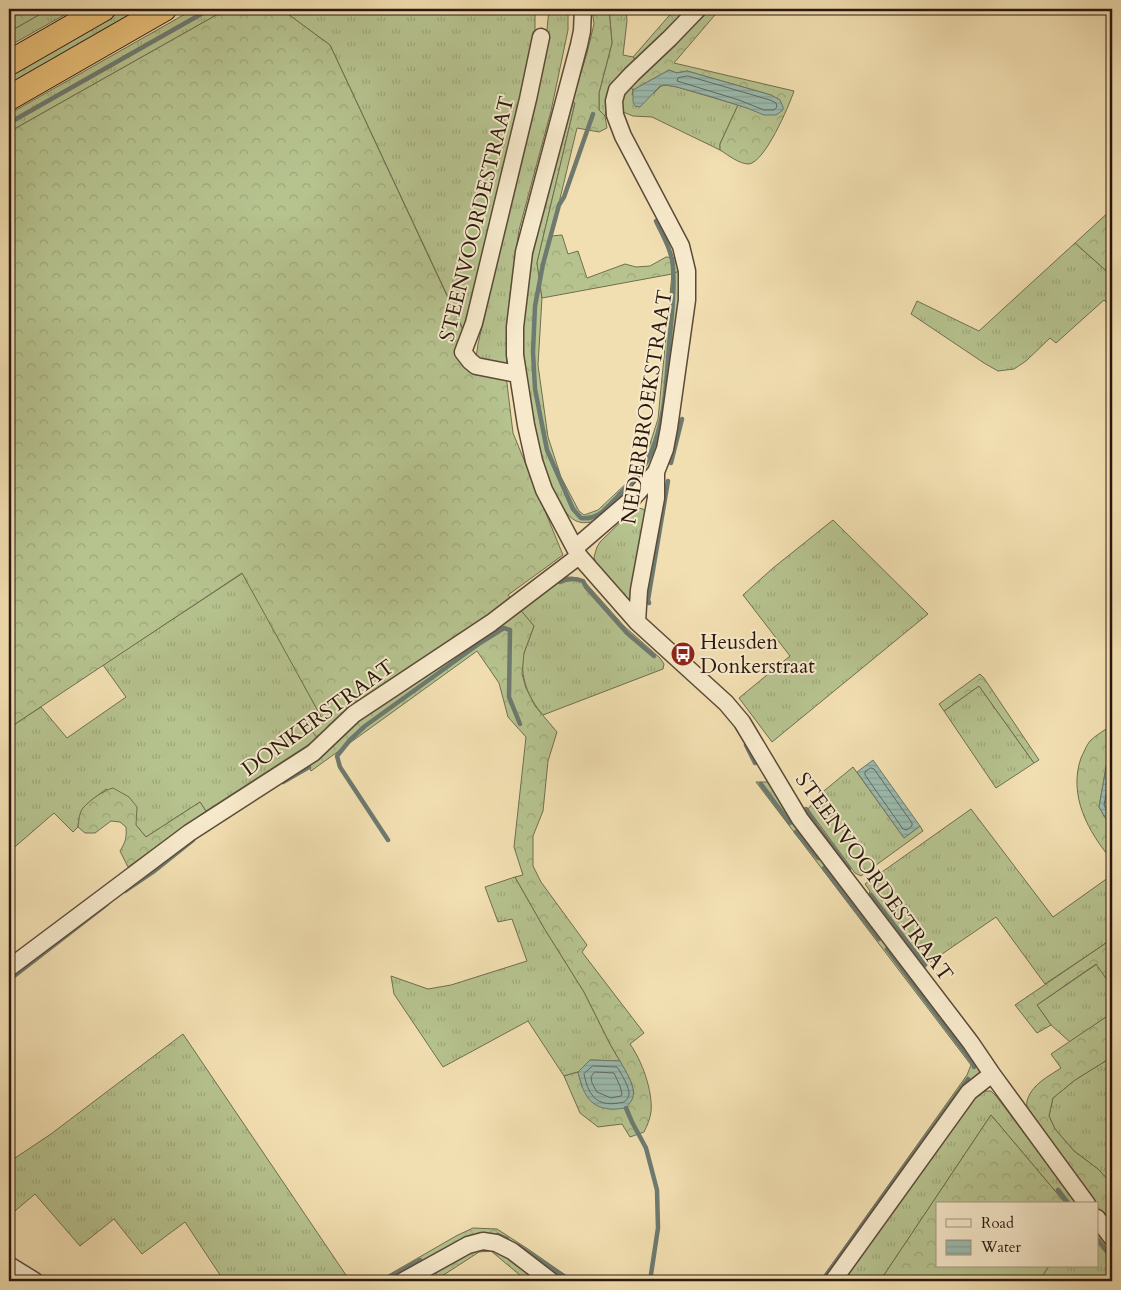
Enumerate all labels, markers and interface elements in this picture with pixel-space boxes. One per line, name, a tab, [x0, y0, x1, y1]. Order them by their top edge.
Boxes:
street label: STEENVOORDESTRAAT	[432, 93, 522, 345]
street label: NEDERBROEKSTRAAT	[614, 288, 680, 526]
place label: Heusden Donkerstraat	[700, 628, 815, 681]
bus stop icon: Heusden Donkerstraat	[670, 641, 696, 667]
street label: DONKERSTRAAT	[236, 653, 400, 783]
street label: STEENVOORDESTRAAT	[788, 767, 960, 987]
legend	[936, 1202, 1098, 1268]
text: Road	[981, 1213, 1014, 1233]
text: Water	[980, 1237, 1022, 1257]

